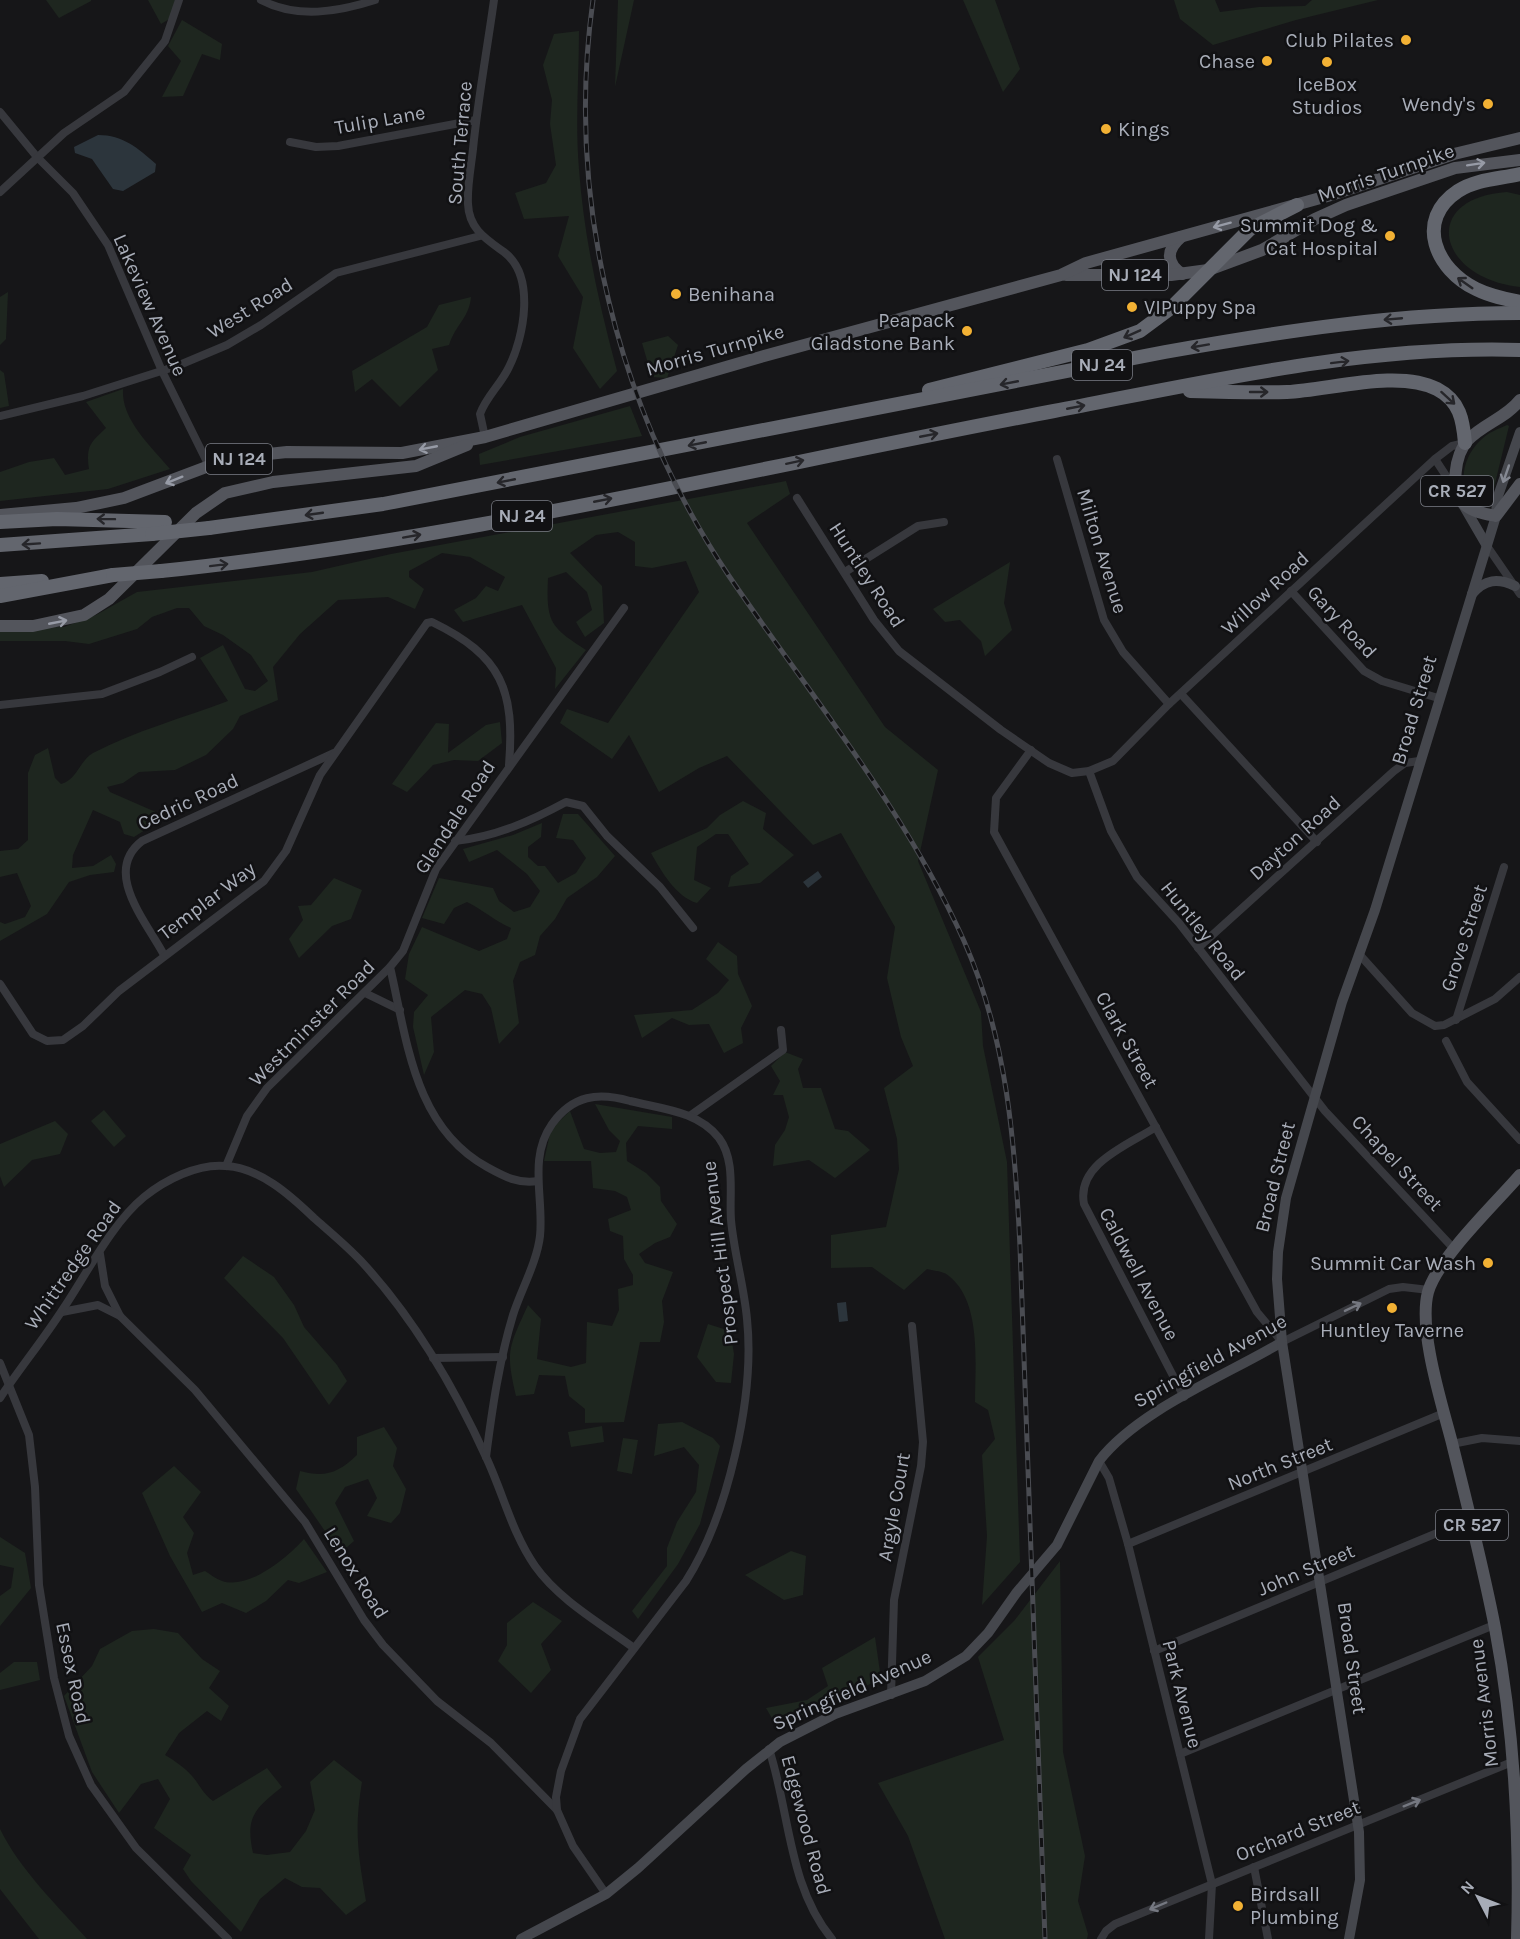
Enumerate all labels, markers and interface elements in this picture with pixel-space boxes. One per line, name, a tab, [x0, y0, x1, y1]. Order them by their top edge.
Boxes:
place label: Club Pilates	[1285, 29, 1394, 52]
marker: Club Pilates	[1399, 33, 1413, 47]
place label: Chase	[1199, 50, 1255, 73]
marker: Chase	[1260, 54, 1274, 68]
marker: IceBox Studios	[1320, 55, 1334, 69]
place label: IceBox Studios	[1292, 73, 1362, 119]
street label: South Terrace	[443, 80, 477, 206]
place label: Wendy's	[1402, 93, 1476, 116]
marker: Wendy's	[1481, 97, 1495, 111]
street label: Tulip Lane	[333, 101, 427, 139]
place label: Kings	[1118, 118, 1170, 141]
marker: Kings	[1099, 122, 1113, 136]
street label: Morris Turnpike	[1315, 139, 1457, 207]
one-way arrow	[1465, 158, 1485, 169]
place label: Summit Dog & Cat Hospital	[1240, 214, 1378, 260]
one-way arrow	[1213, 220, 1232, 232]
marker: Summit Dog & Cat Hospital	[1383, 229, 1397, 243]
street label: Lakeview Avenue	[108, 230, 192, 380]
road number: NJ 124	[1102, 260, 1168, 290]
street label: West Road	[203, 273, 297, 343]
one-way arrow	[1458, 277, 1474, 289]
place label: Benihana	[688, 283, 775, 306]
marker: Benihana	[669, 287, 683, 301]
place label: VIPuppy Spa	[1144, 296, 1256, 319]
marker: VIPuppy Spa	[1125, 300, 1139, 314]
place label: Peapack Gladstone Bank	[811, 309, 955, 355]
one-way arrow	[1384, 314, 1404, 325]
street label: Morris Turnpike	[643, 319, 787, 381]
marker: Peapack Gladstone Bank	[960, 324, 974, 338]
one-way arrow	[1123, 329, 1141, 340]
one-way arrow	[1191, 341, 1211, 352]
road number: NJ 24	[1072, 350, 1132, 380]
one-way arrow	[1330, 356, 1350, 367]
one-way arrow	[1000, 378, 1019, 389]
one-way arrow	[1248, 386, 1268, 398]
one-way arrow	[1441, 391, 1456, 405]
one-way arrow	[1066, 401, 1086, 412]
one-way arrow	[919, 429, 938, 440]
one-way arrow	[688, 439, 708, 450]
one-way arrow	[418, 443, 438, 454]
road number: NJ 124	[206, 444, 272, 474]
one-way arrow	[784, 456, 804, 467]
one-way arrow	[1499, 464, 1510, 483]
one-way arrow	[166, 475, 184, 486]
one-way arrow	[497, 476, 516, 487]
road number: CR 527	[1421, 476, 1493, 506]
street label: Milton Avenue	[1072, 486, 1132, 616]
one-way arrow	[593, 494, 613, 505]
road number: NJ 24	[492, 501, 552, 531]
one-way arrow	[305, 509, 324, 520]
one-way arrow	[97, 513, 117, 525]
street label: Huntley Road	[824, 518, 910, 632]
one-way arrow	[401, 531, 421, 542]
one-way arrow	[22, 538, 42, 549]
street label: Willow Road	[1216, 547, 1314, 639]
one-way arrow	[208, 559, 228, 570]
street label: Gary Road	[1302, 581, 1382, 663]
one-way arrow	[48, 616, 67, 627]
street label: Broad Street	[1386, 652, 1442, 767]
street label: Glendale Road	[410, 756, 500, 878]
street label: Cedric Road	[134, 769, 242, 835]
street label: Dayton Road	[1245, 791, 1345, 885]
street label: Templar Way	[154, 857, 260, 945]
street label: Huntley Road	[1156, 877, 1250, 985]
street label: Grove Street	[1436, 881, 1492, 994]
street label: Westminster Road	[244, 955, 380, 1091]
street label: Clark Street	[1091, 988, 1163, 1093]
street label: Chapel Street	[1347, 1110, 1448, 1216]
street label: Broad Street	[1250, 1119, 1300, 1235]
street label: Prospect Hill Avenue	[697, 1160, 743, 1346]
street label: Whittredge Road	[20, 1196, 126, 1334]
street label: Caldwell Avenue	[1094, 1204, 1184, 1344]
place label: Summit Car Wash	[1310, 1252, 1476, 1275]
marker: Summit Car Wash	[1481, 1256, 1495, 1270]
one-way arrow	[1344, 1301, 1362, 1312]
marker: Huntley Taverne	[1385, 1301, 1399, 1315]
street label: Springfield Avenue	[1129, 1309, 1291, 1413]
place label: Huntley Taverne	[1320, 1319, 1464, 1342]
street label: North Street	[1224, 1432, 1336, 1495]
street label: Argyle Court	[873, 1450, 915, 1563]
road number: CR 527	[1436, 1510, 1508, 1540]
street label: Lenox Road	[319, 1523, 393, 1623]
street label: John Street	[1254, 1539, 1358, 1601]
street label: Broad Street	[1333, 1600, 1371, 1716]
street label: Essex Road	[51, 1620, 95, 1726]
street label: Park Avenue	[1157, 1637, 1207, 1751]
street label: Morris Avenue	[1465, 1637, 1503, 1769]
street label: Springfield Avenue	[769, 1645, 935, 1735]
street label: Edgewood Road	[776, 1753, 836, 1897]
street label: Orchard Street	[1232, 1795, 1364, 1866]
one-way arrow	[1402, 1797, 1421, 1808]
north arrow	[1448, 1867, 1508, 1927]
text: N	[1456, 1877, 1478, 1898]
place label: Birdsall Plumbing	[1250, 1883, 1339, 1929]
marker: Birdsall Plumbing	[1231, 1899, 1245, 1913]
one-way arrow	[1149, 1901, 1168, 1912]

